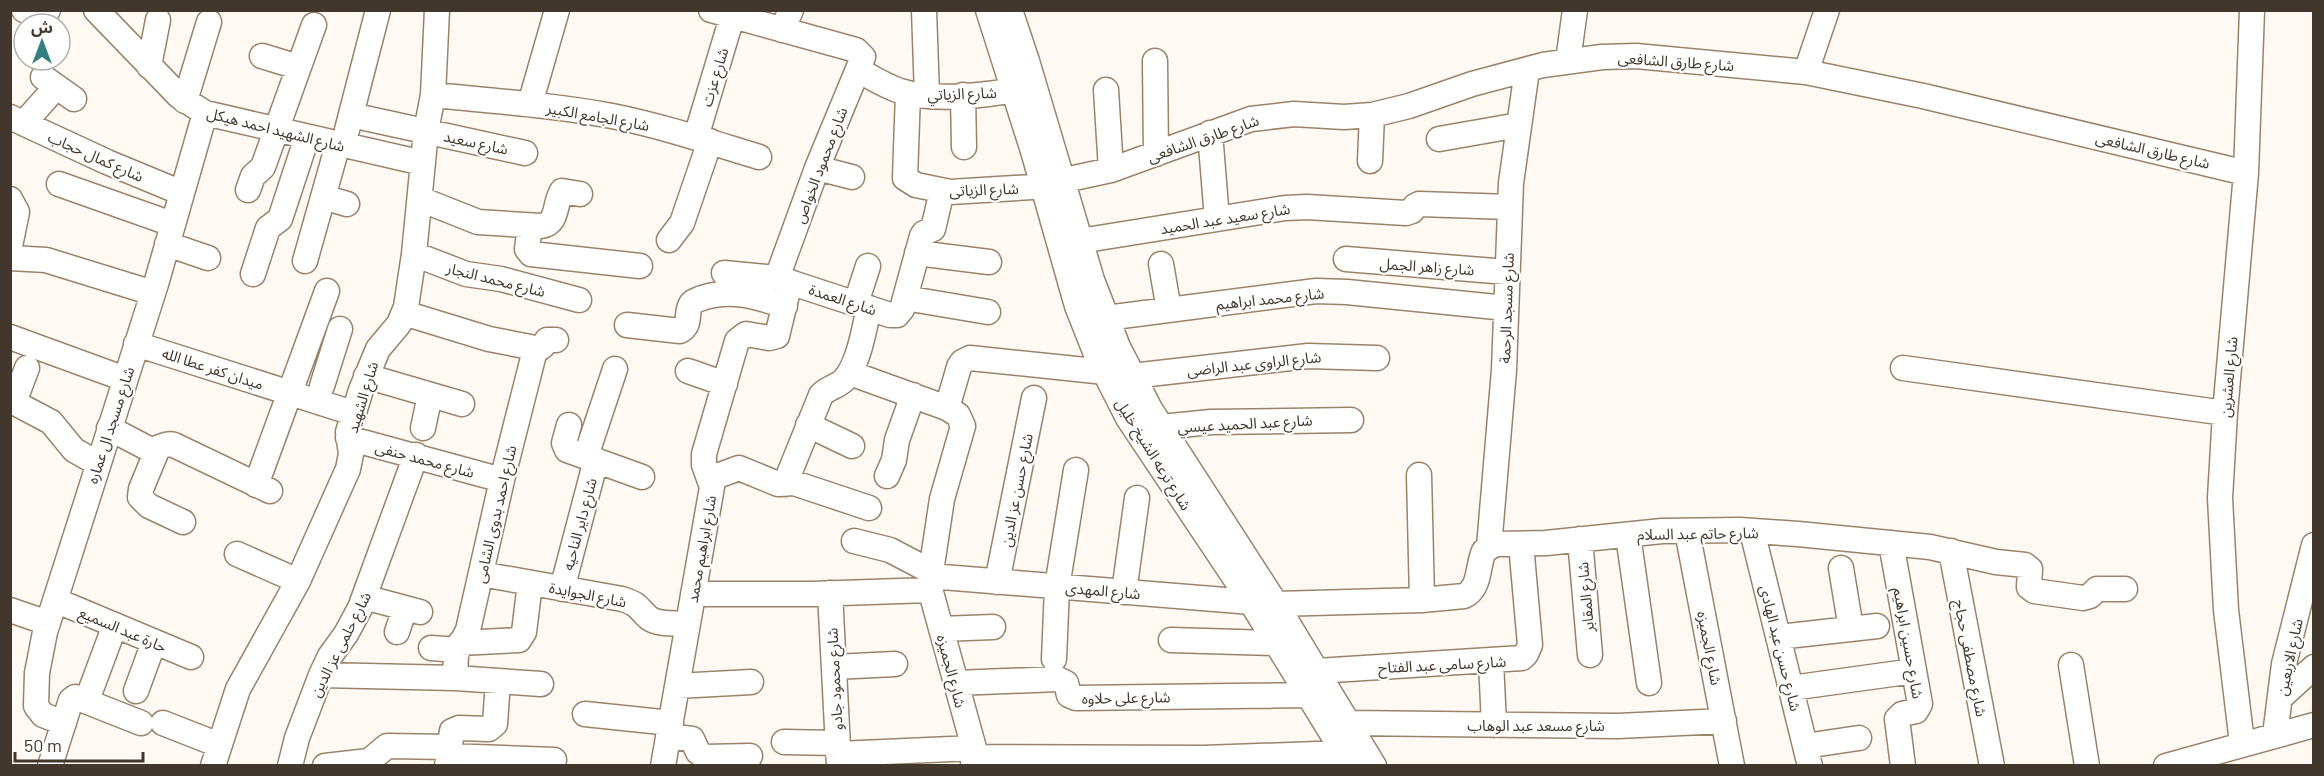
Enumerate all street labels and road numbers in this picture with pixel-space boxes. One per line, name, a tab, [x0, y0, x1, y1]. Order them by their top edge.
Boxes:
street label: شارع عزت	[697, 45, 735, 110]
street label: شارع طارق الشافعى	[1617, 48, 1735, 78]
street label: شارع الزياتي	[927, 83, 997, 107]
street label: شارع الجامع الكبير	[543, 98, 651, 138]
street label: شارع الشهيد احمد هيكل	[204, 103, 347, 159]
street label: شارع محمود الخواص	[790, 104, 854, 227]
street label: شارع طارق الشافعى	[1145, 110, 1263, 169]
street label: شارع سعيد	[441, 126, 510, 162]
street label: شارع كمال حجاب	[44, 127, 147, 189]
street label: شارع طارق الشافعى	[2093, 128, 2212, 176]
street label: شارع الزياتى	[949, 179, 1019, 203]
street label: شارع سعيد عبد الحميد	[1159, 199, 1292, 241]
street label: شارع مسجد الرحمة	[1495, 252, 1521, 364]
street label: شارع زاهر الجمل	[1379, 254, 1475, 282]
street label: شارع محمد النجار	[443, 258, 548, 304]
street label: شارع العمدة	[806, 280, 879, 322]
street label: شارع محمد ابراهيم	[1215, 283, 1326, 317]
street label: شارع العشرين	[2215, 336, 2245, 419]
street label: ميدان كفر عطا الله	[160, 343, 266, 394]
street label: شارع الراوى عبد الراضى	[1186, 347, 1323, 383]
street label: شارع الشهيد	[343, 359, 385, 436]
street label: شارع مسجد ال عماره	[83, 364, 141, 487]
street label: شارع ترعه الشيخ خليل	[1109, 395, 1196, 516]
street label: شارع عبد الحميد عيسي	[1177, 410, 1313, 440]
street label: شارع حسن عز الدين	[996, 432, 1040, 549]
street label: شارع محمد حنفى	[372, 437, 477, 485]
street label: شارع احمد بدوى الشامى	[470, 443, 524, 586]
street label: شارع داير الناحيه	[558, 476, 604, 573]
street label: شارع ابراهيم محمد	[683, 494, 723, 605]
street label: شارع حاتم عبد السلام	[1637, 523, 1759, 547]
street label: شارع المقابر	[1573, 561, 1601, 634]
street label: شارع الجوايدة	[547, 578, 628, 614]
street label: شارع المهدى	[1064, 578, 1142, 606]
street label: شارع حسن عبد الهادى	[1753, 583, 1805, 714]
street label: شارع حسين ابراهيم	[1886, 586, 1928, 701]
street label: شارع حلمى عز الدين	[306, 588, 378, 701]
street label: شارع مصطفى حجاج	[1947, 598, 1991, 719]
street label: حارة عبد السميع	[75, 602, 170, 659]
street label: شارع الجميزه	[1690, 609, 1726, 687]
street label: شارع الاربعين	[2272, 617, 2310, 698]
street label: شارع محمود جادو	[822, 627, 850, 731]
street label: شارع الجميزه	[930, 632, 970, 711]
street label: شارع سامى عبد الفتاح	[1377, 652, 1507, 680]
street label: شارع على حلاوه	[1081, 687, 1171, 711]
street label: شارع مسعد عبد الوهاب	[1467, 716, 1605, 738]

